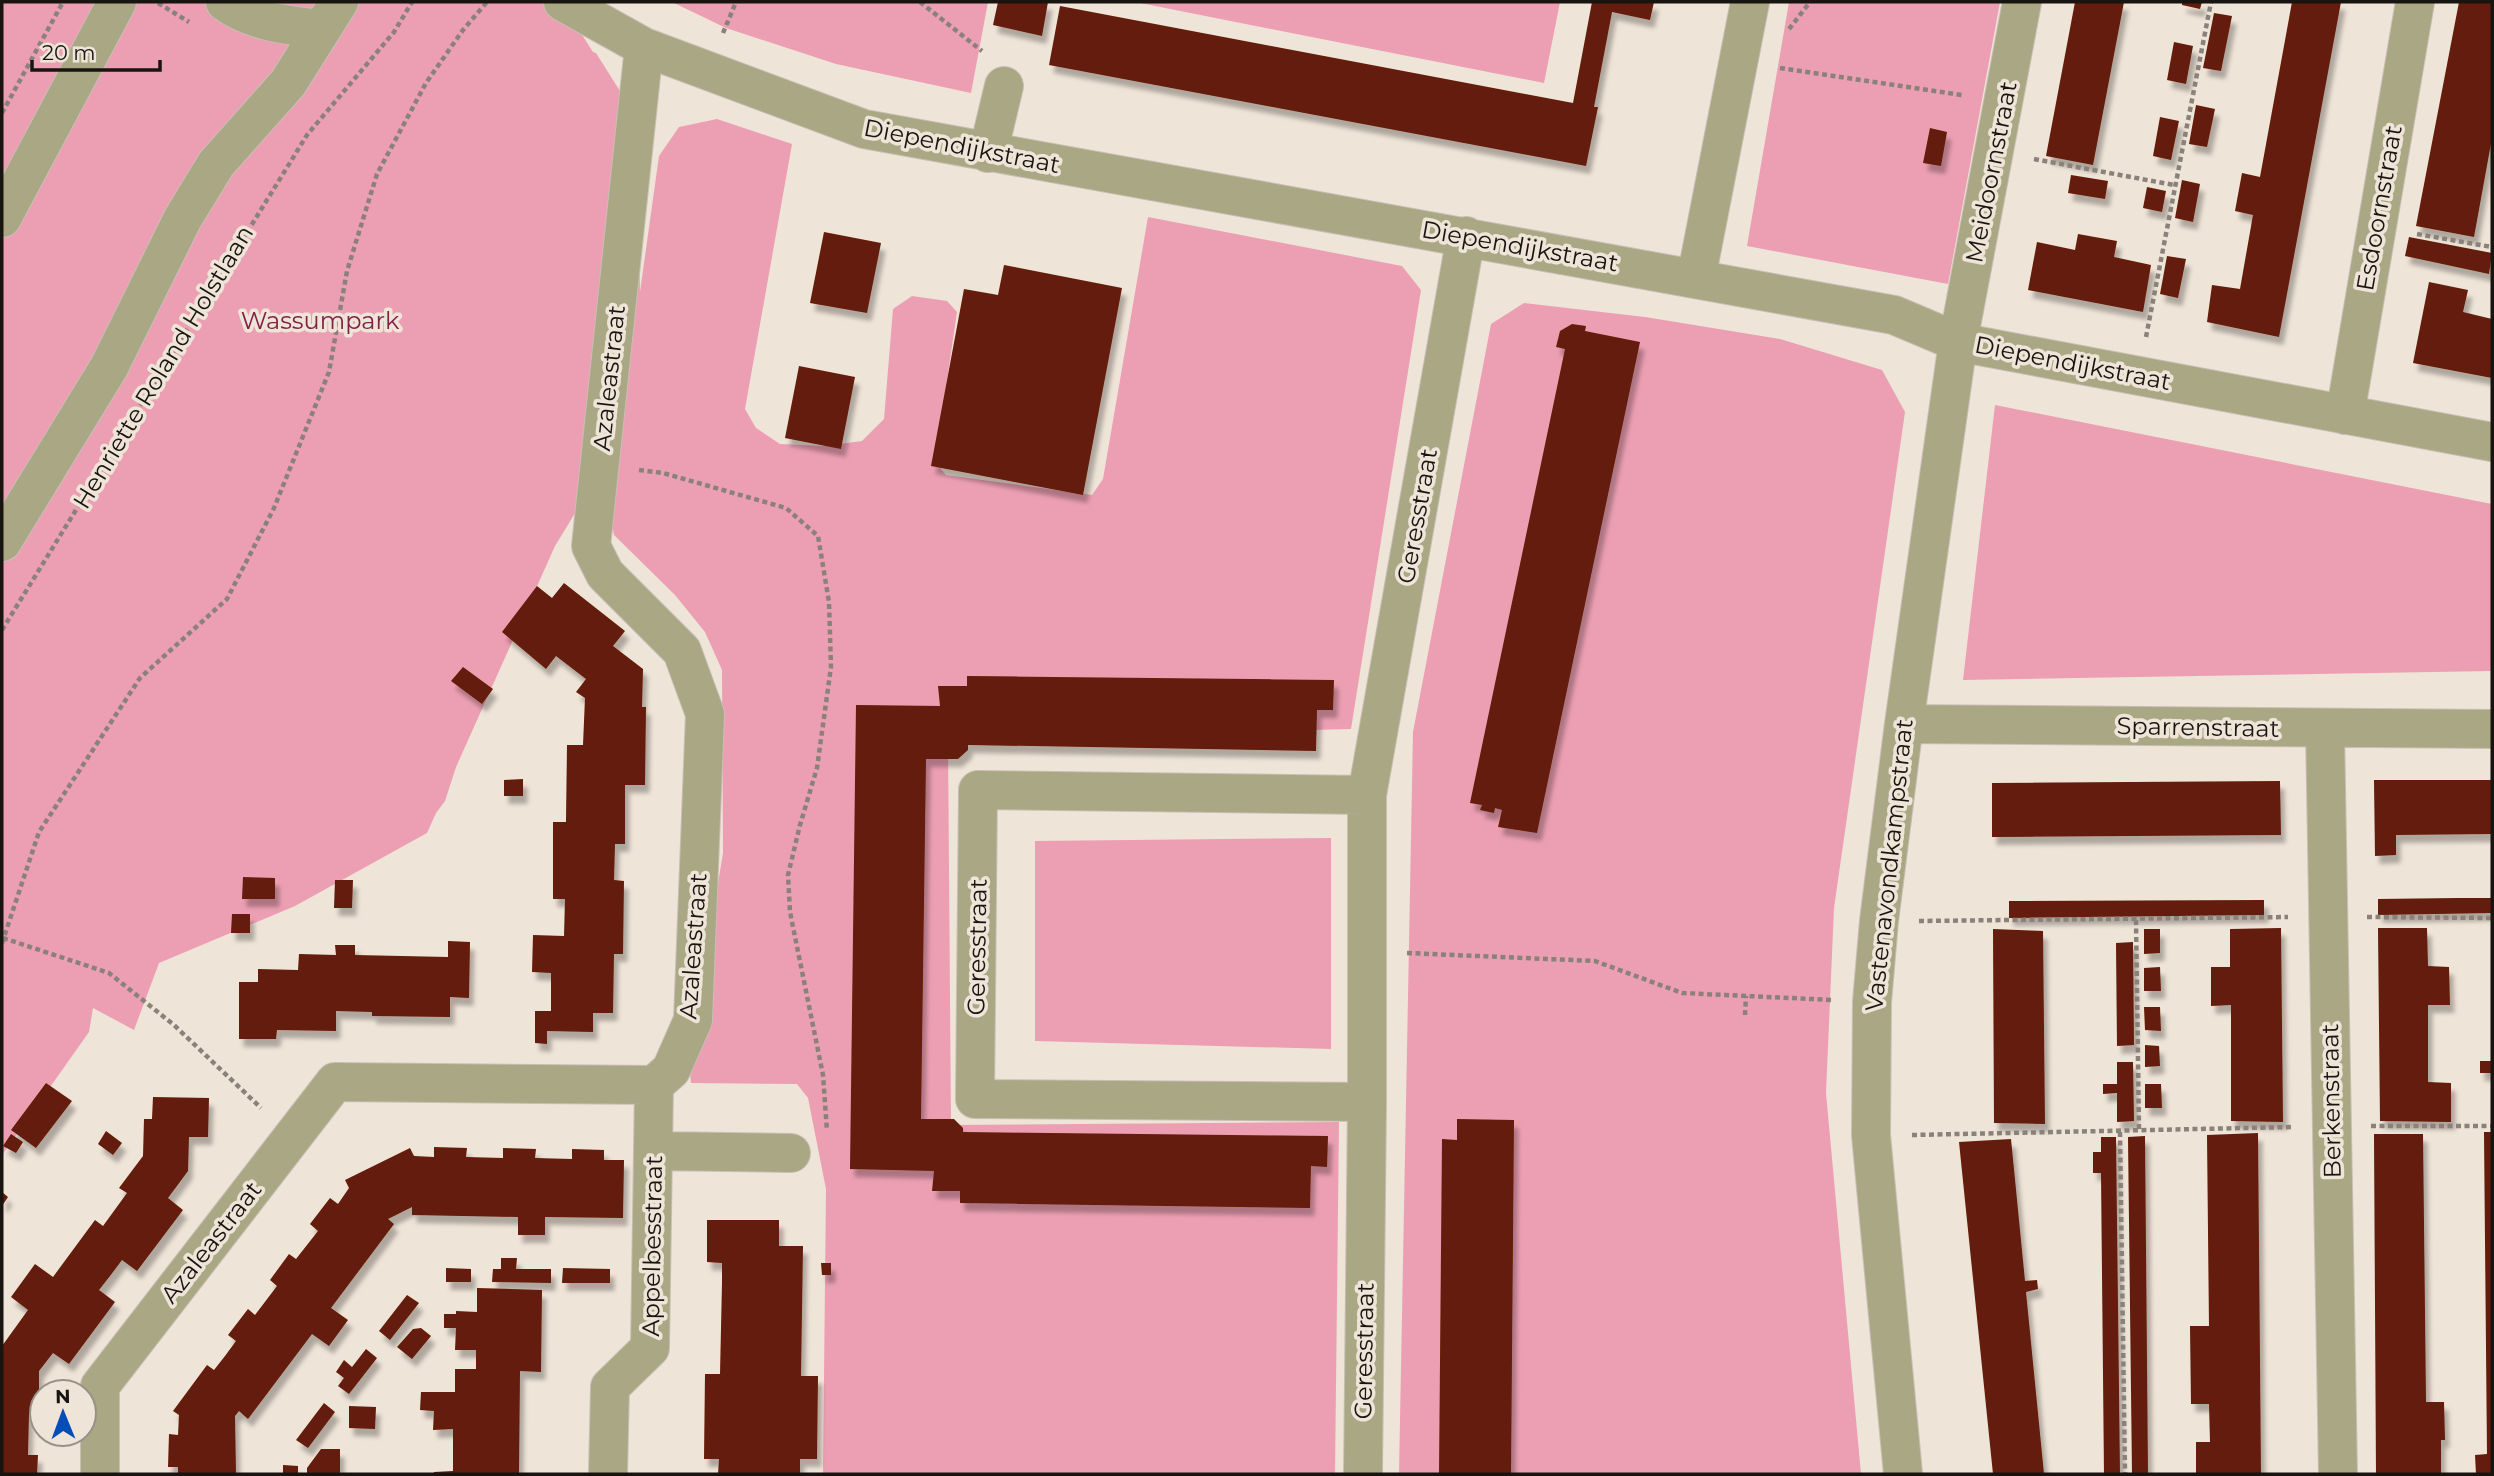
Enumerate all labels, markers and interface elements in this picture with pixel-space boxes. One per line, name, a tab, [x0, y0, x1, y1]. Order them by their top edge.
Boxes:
scale bar	[32, 28, 159, 72]
text: 20 m	[42, 40, 96, 65]
street label: Meidoornstraat	[1959, 79, 2023, 265]
street label: Diependijkstraat	[861, 113, 1063, 179]
street label: Esdoornstraat	[2350, 123, 2408, 293]
street label: Diependijkstraat	[1419, 214, 1621, 278]
street label: Henriette Roland Holstlaan	[67, 220, 259, 514]
street label: Azaleastraat	[587, 303, 631, 452]
park label: Wassumpark	[241, 306, 400, 335]
street label: Diependijkstraat	[1972, 330, 2174, 396]
street label: Geresstraat	[1391, 446, 1443, 586]
street label: Sparrenstraat	[2116, 711, 2280, 743]
street label: Vastenavondkampstraat	[1859, 717, 1919, 1013]
street label: Azaleastraat	[673, 872, 713, 1020]
street label: Geresstraat	[961, 878, 993, 1016]
street label: Berkenstraat	[2315, 1023, 2347, 1179]
street label: Appelbesstraat	[636, 1155, 668, 1337]
street label: Azaleastraat	[154, 1175, 268, 1309]
street label: Geresstraat	[1348, 1282, 1380, 1420]
north arrow	[28, 1378, 98, 1448]
text: N	[55, 1385, 71, 1408]

